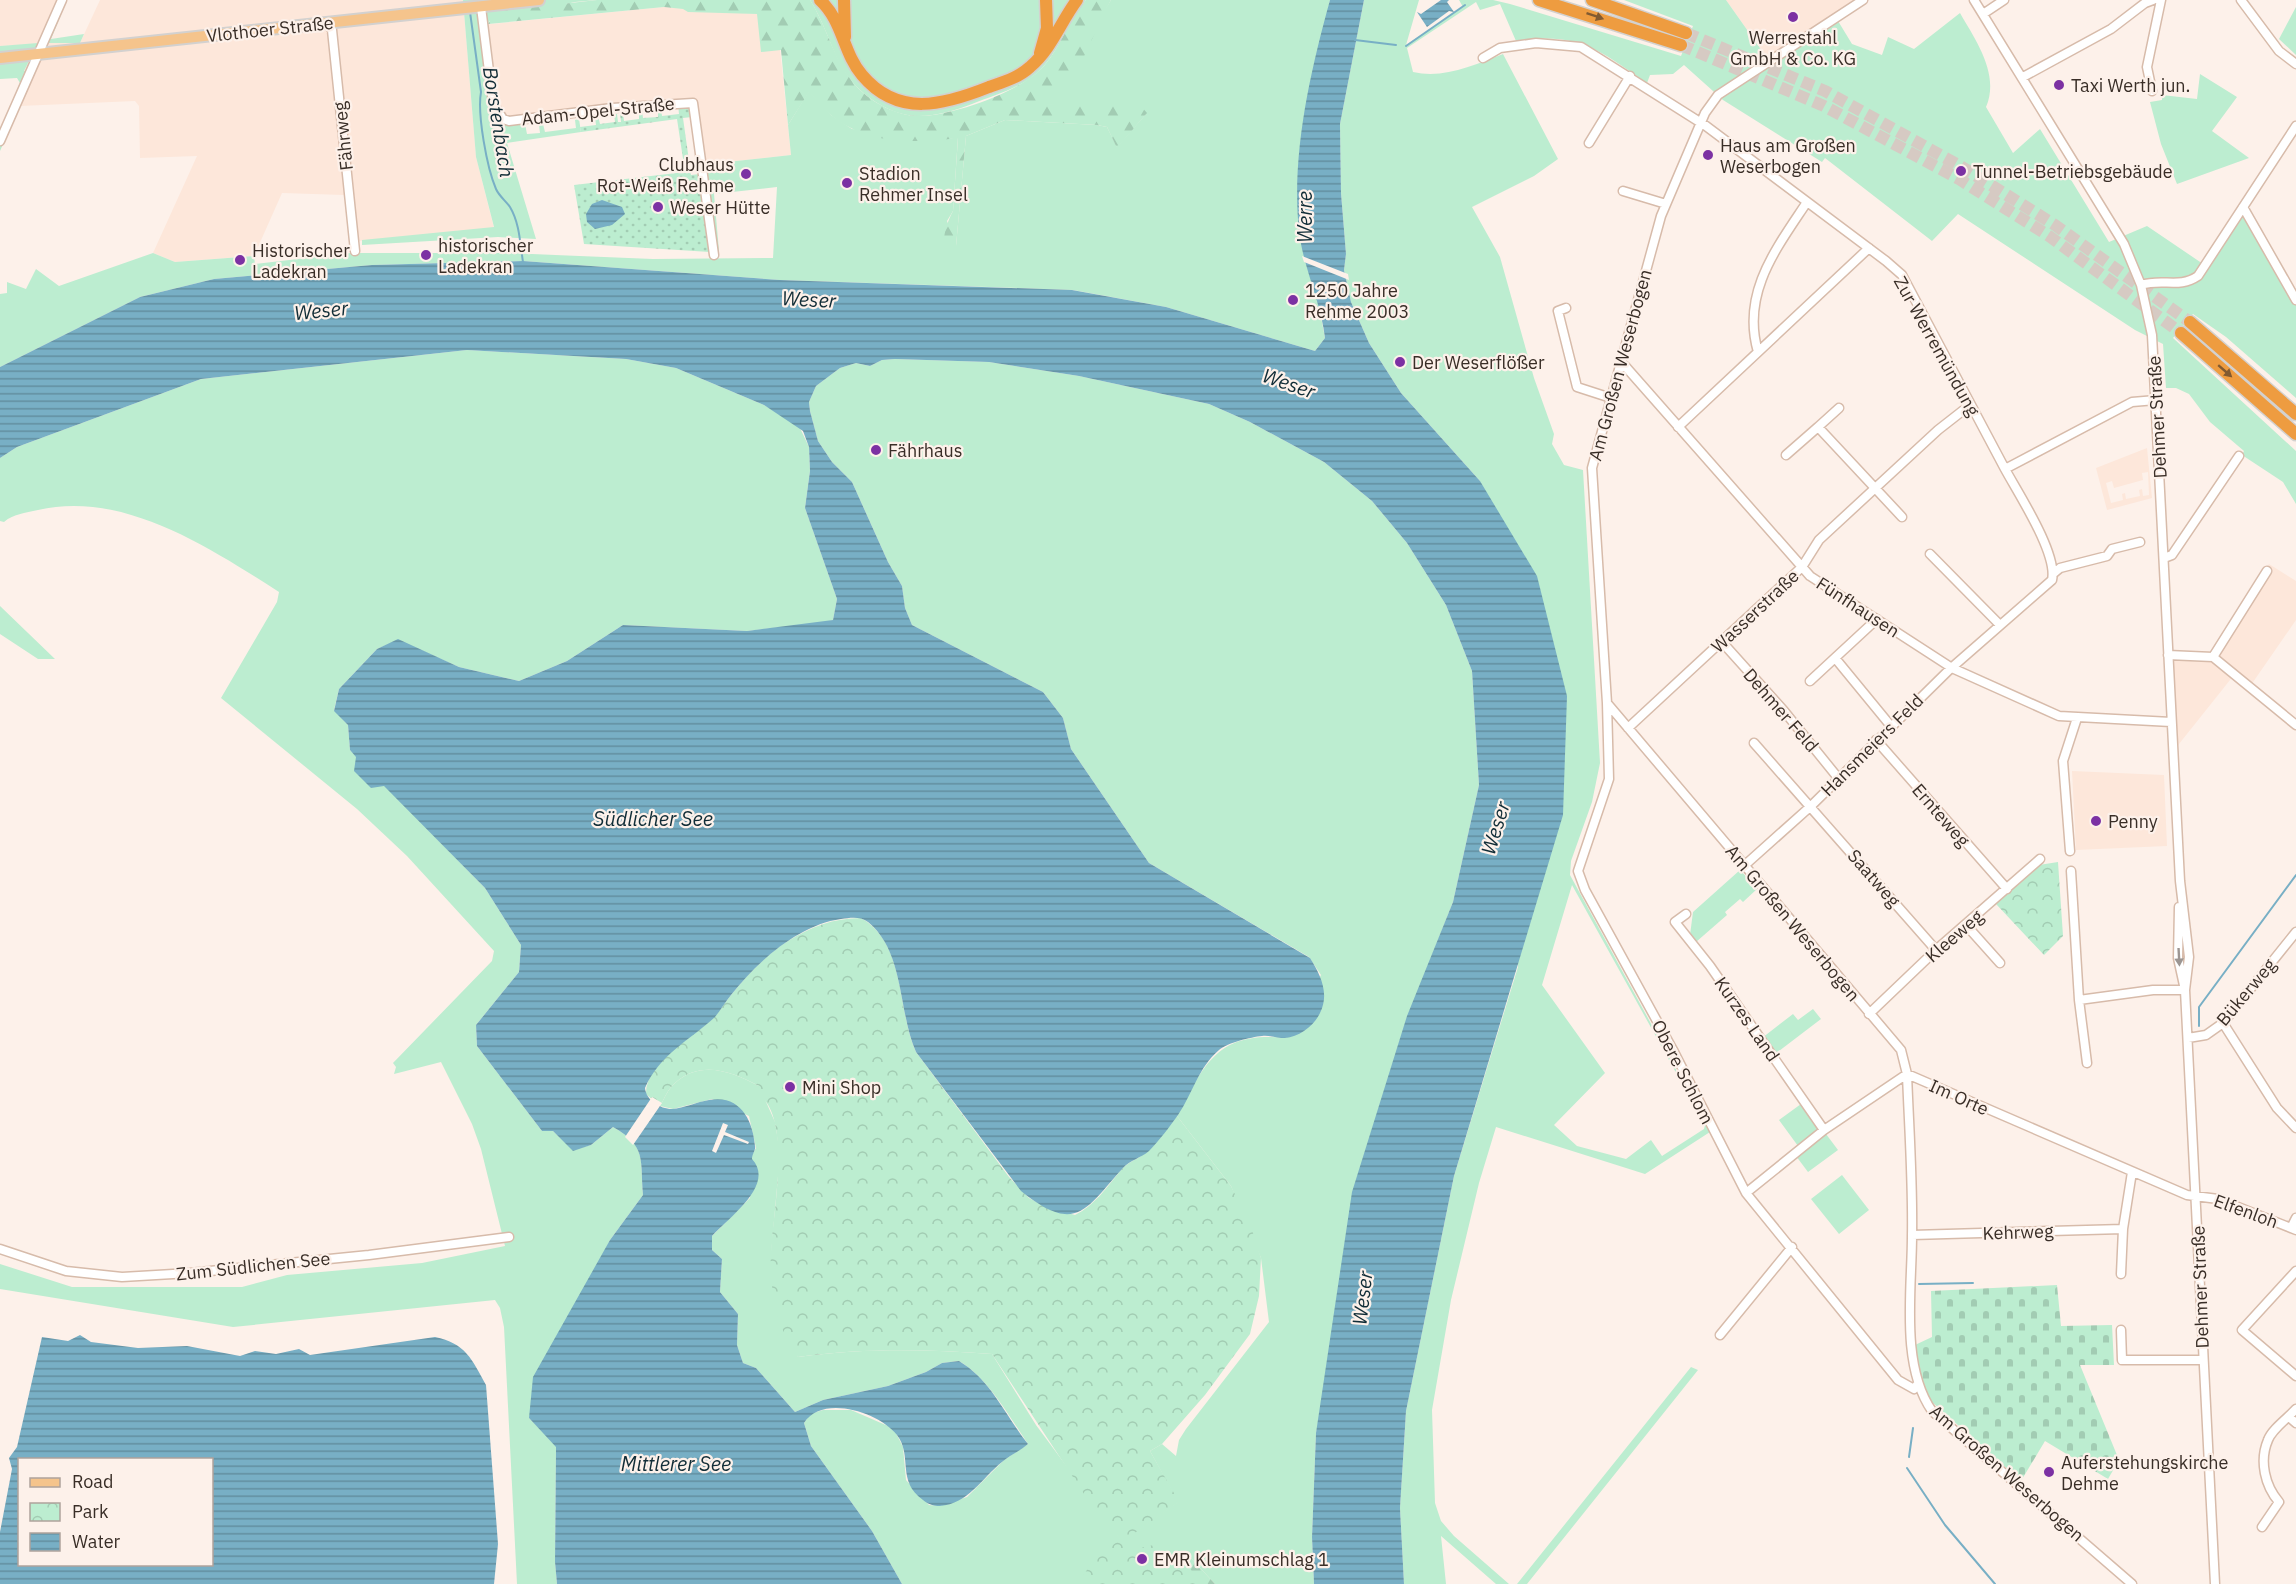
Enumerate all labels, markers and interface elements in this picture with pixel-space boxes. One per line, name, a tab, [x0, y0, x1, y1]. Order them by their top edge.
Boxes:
marker: Werrestahl GmbH & Co. KG	[1786, 10, 1800, 24]
street label: Vlothoer Straße	[205, 11, 335, 47]
one-way arrow	[1586, 12, 1604, 22]
place label: Werrestahl GmbH & Co. KG	[1730, 26, 1856, 70]
water label: Borstenbach	[477, 65, 521, 179]
place label: Taxi Werth jun.	[2071, 74, 2190, 97]
marker: Taxi Werth jun.	[2052, 78, 2066, 92]
street label: Adam-Opel-Straße	[520, 92, 676, 130]
street label: Fährweg	[328, 100, 358, 172]
place label: Haus am Großen Weserbogen	[1720, 134, 1856, 178]
marker: Haus am Großen Weserbogen	[1701, 148, 1715, 162]
place label: Clubhaus Rot-Weiß Rehme	[597, 153, 734, 197]
place label: Tunnel-Betriebsgebäude	[1973, 160, 2173, 183]
place label: Stadion Rehmer Insel	[859, 162, 968, 206]
marker: Tunnel-Betriebsgebäude	[1954, 164, 1968, 178]
marker: Clubhaus Rot-Weiß Rehme	[739, 167, 753, 181]
marker: Stadion Rehmer Insel	[840, 176, 854, 190]
water label: Werre	[1291, 191, 1318, 243]
place label: Weser Hütte	[670, 196, 771, 219]
marker: Weser Hütte	[651, 200, 665, 214]
place label: historischer Ladekran	[438, 234, 534, 278]
place label: Historischer Ladekran	[252, 239, 350, 283]
marker: historischer Ladekran	[419, 248, 433, 262]
marker: Historischer Ladekran	[233, 253, 247, 267]
street label: Am Großen Weserbogen	[1583, 267, 1657, 463]
street label: Zur Werremündung	[1889, 272, 1985, 421]
place label: 1250 Jahre Rehme 2003	[1305, 279, 1409, 323]
water label: Weser	[781, 284, 837, 314]
marker: 1250 Jahre Rehme 2003	[1286, 293, 1300, 307]
water label: Weser	[293, 294, 350, 326]
place label: Der Weserflößer	[1412, 351, 1545, 374]
marker: Der Weserflößer	[1393, 355, 1407, 369]
street label: Dehmer Straße	[2142, 355, 2172, 479]
water label: Weser	[1259, 361, 1320, 405]
one-way arrow	[2217, 364, 2232, 377]
place label: Fährhaus	[888, 439, 963, 462]
marker: Fährhaus	[869, 443, 883, 457]
street label: Wasserstraße	[1706, 564, 1804, 658]
street label: Fünfhausen	[1812, 572, 1904, 642]
street label: Dehmer Feld	[1738, 663, 1824, 757]
street label: Hansmeiers Feld	[1816, 689, 1928, 801]
street label: Ernteweg	[1907, 779, 1975, 852]
water label: Weser	[1474, 798, 1516, 858]
water label: Südlicher See	[593, 805, 713, 832]
place label: Penny	[2108, 810, 2158, 833]
marker: Penny	[2089, 814, 2103, 828]
street label: Am Großen Weserbogen	[1721, 840, 1865, 1006]
street label: Saatweg	[1843, 844, 1906, 912]
street label: Kleeweg	[1920, 904, 1988, 967]
one-way arrow	[2174, 947, 2183, 966]
street label: Bükerweg	[2211, 953, 2281, 1030]
street label: Kurzes Land	[1709, 972, 1785, 1066]
street label: Obere Schlom	[1647, 1016, 1719, 1128]
street label: Im Orte	[1926, 1074, 1992, 1120]
place label: Mini Shop	[802, 1076, 881, 1099]
marker: Mini Shop	[783, 1080, 797, 1094]
street label: Elfenloh	[2211, 1189, 2281, 1233]
street label: Kehrweg	[1982, 1219, 2054, 1245]
street label: Dehmer Straße	[2186, 1225, 2214, 1349]
street label: Zum Südlichen See	[175, 1246, 331, 1286]
water label: Weser	[1345, 1269, 1379, 1326]
street label: Am Großen Weserbogen	[1925, 1400, 2089, 1546]
water label: Mittlerer See	[621, 1450, 731, 1477]
place label: Auferstehungskirche Dehme	[2061, 1451, 2228, 1495]
legend	[18, 1458, 213, 1566]
marker: Auferstehungskirche Dehme	[2042, 1465, 2056, 1479]
text: Road	[72, 1470, 113, 1493]
text: Park	[72, 1500, 109, 1523]
text: Water	[72, 1530, 121, 1553]
place label: EMR Kleinumschlag 1	[1154, 1548, 1329, 1571]
marker: EMR Kleinumschlag 1	[1135, 1552, 1149, 1566]

